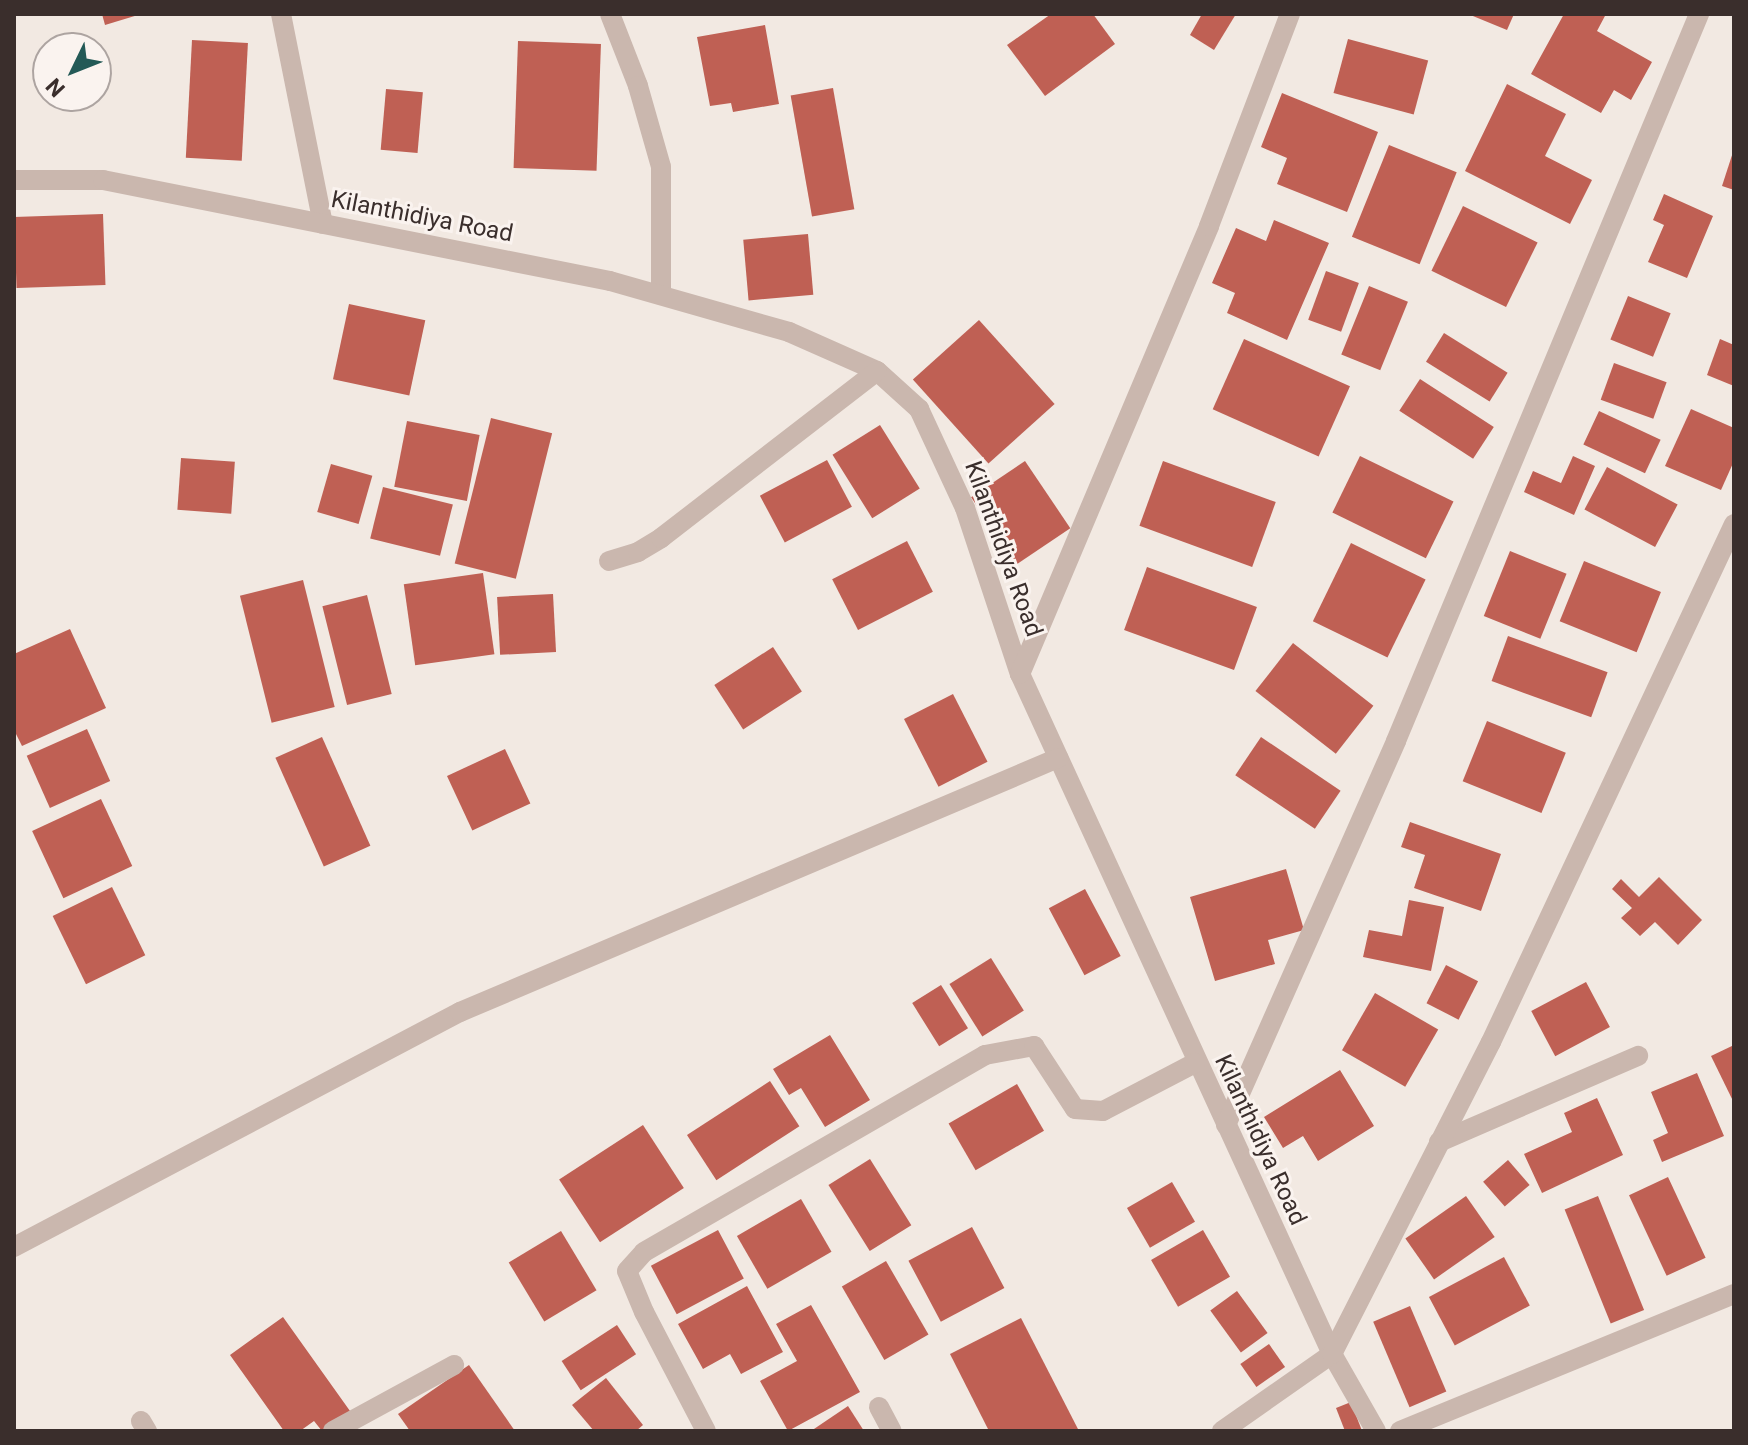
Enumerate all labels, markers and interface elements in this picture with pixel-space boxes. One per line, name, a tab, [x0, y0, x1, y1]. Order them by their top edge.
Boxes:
north arrow	[32, 32, 112, 112]
text: N	[41, 73, 70, 102]
street label: Kilanthidiya Road	[329, 185, 515, 249]
street label: Kilanthidiya Road	[958, 457, 1048, 641]
street label: Kilanthidiya Road	[1208, 1050, 1312, 1230]

